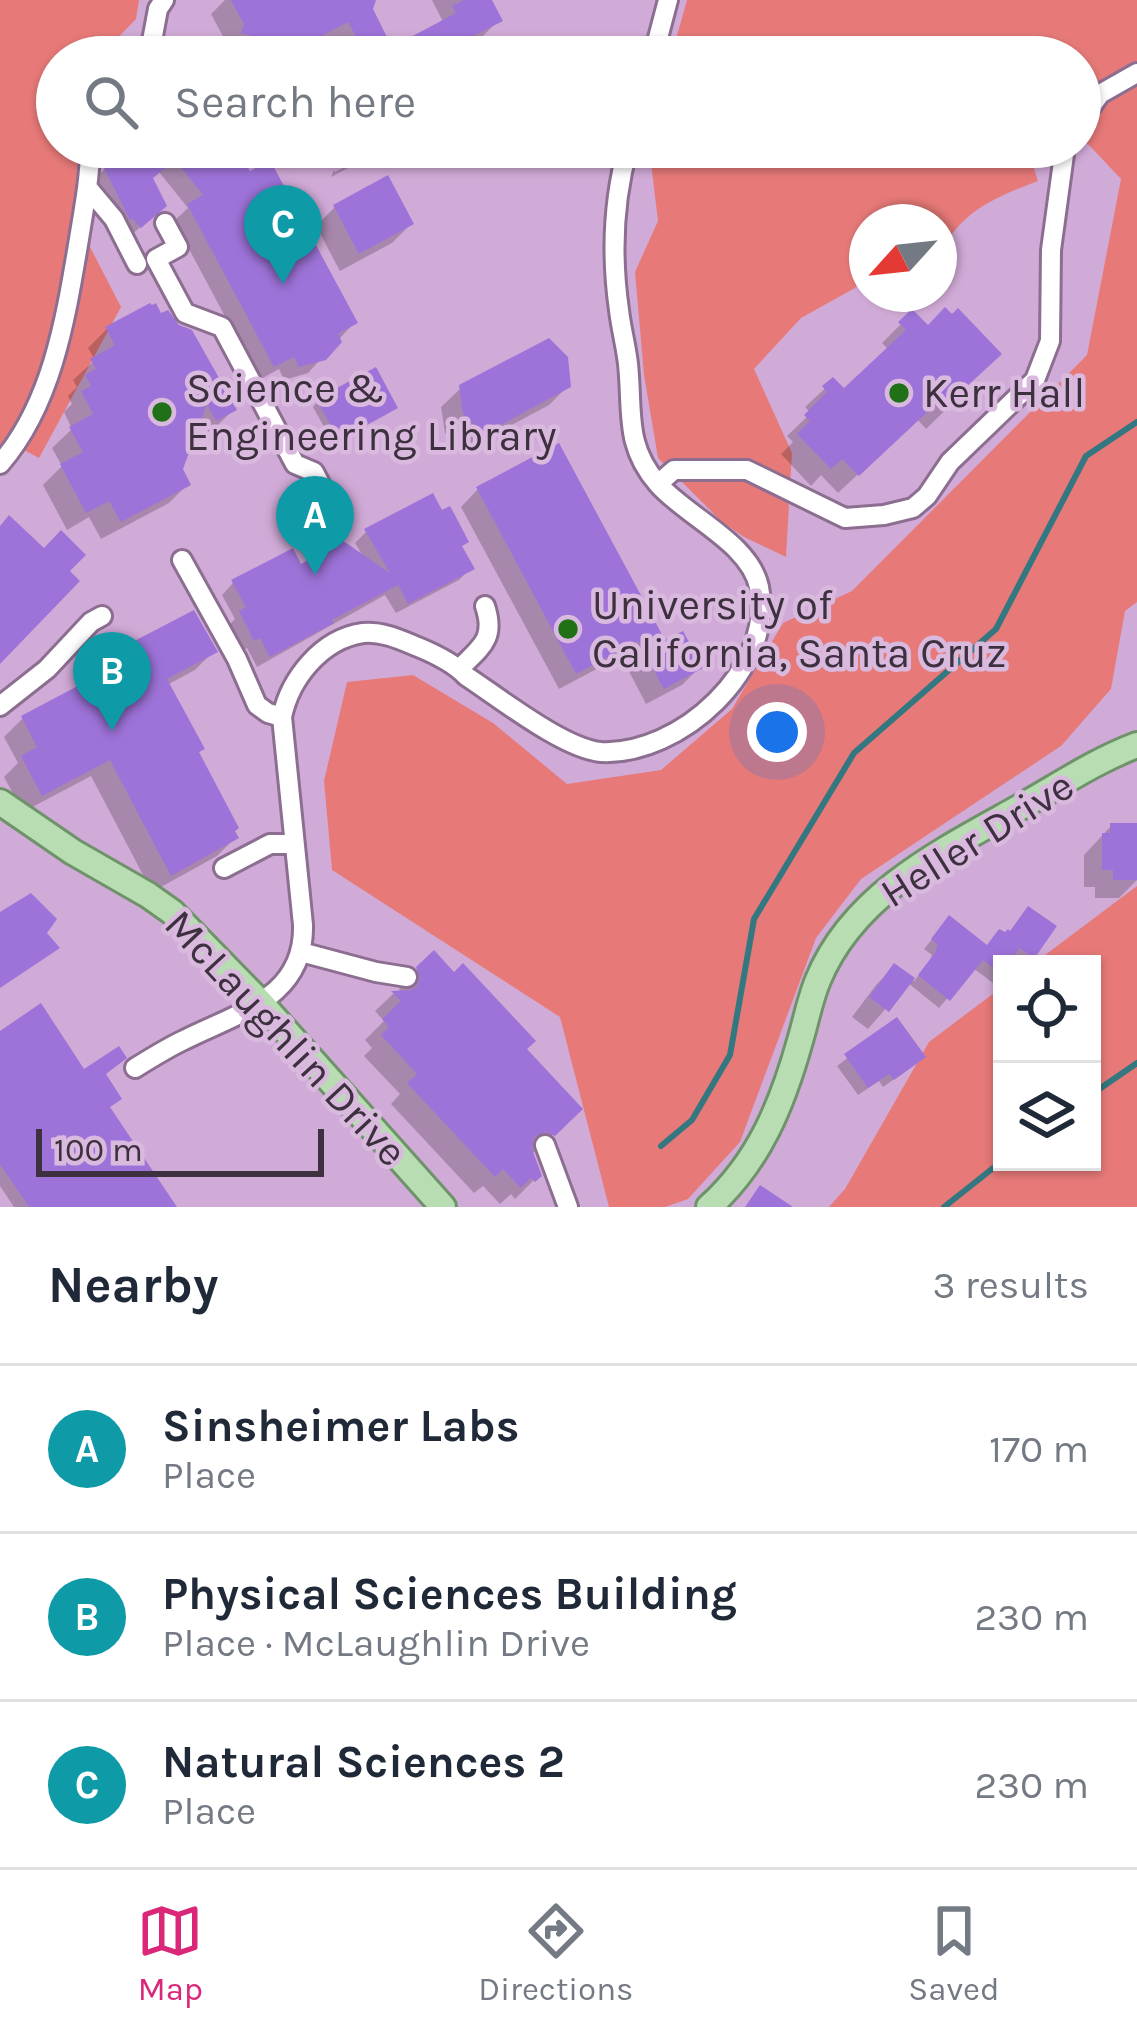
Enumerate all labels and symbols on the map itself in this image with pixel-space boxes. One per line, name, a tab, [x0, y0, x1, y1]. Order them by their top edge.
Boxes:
pin: C	[244, 185, 322, 284]
north arrow	[849, 204, 957, 312]
place label: Science & Engineering Library	[186, 363, 556, 461]
place label: Kerr Hall	[923, 368, 1085, 418]
marker: Kerr Hall	[886, 380, 912, 406]
marker: Science & Engineering Library	[149, 399, 175, 425]
pin: A	[276, 476, 354, 575]
place label: University of California, Santa Cruz	[592, 580, 1006, 678]
marker: University of California, Santa Cruz	[555, 616, 581, 642]
pin: B	[73, 632, 151, 731]
your location	[747, 702, 807, 762]
street label: Heller Drive	[871, 760, 1083, 918]
street label: McLaughlin Drive	[154, 899, 418, 1177]
scale bar	[36, 1123, 324, 1176]

